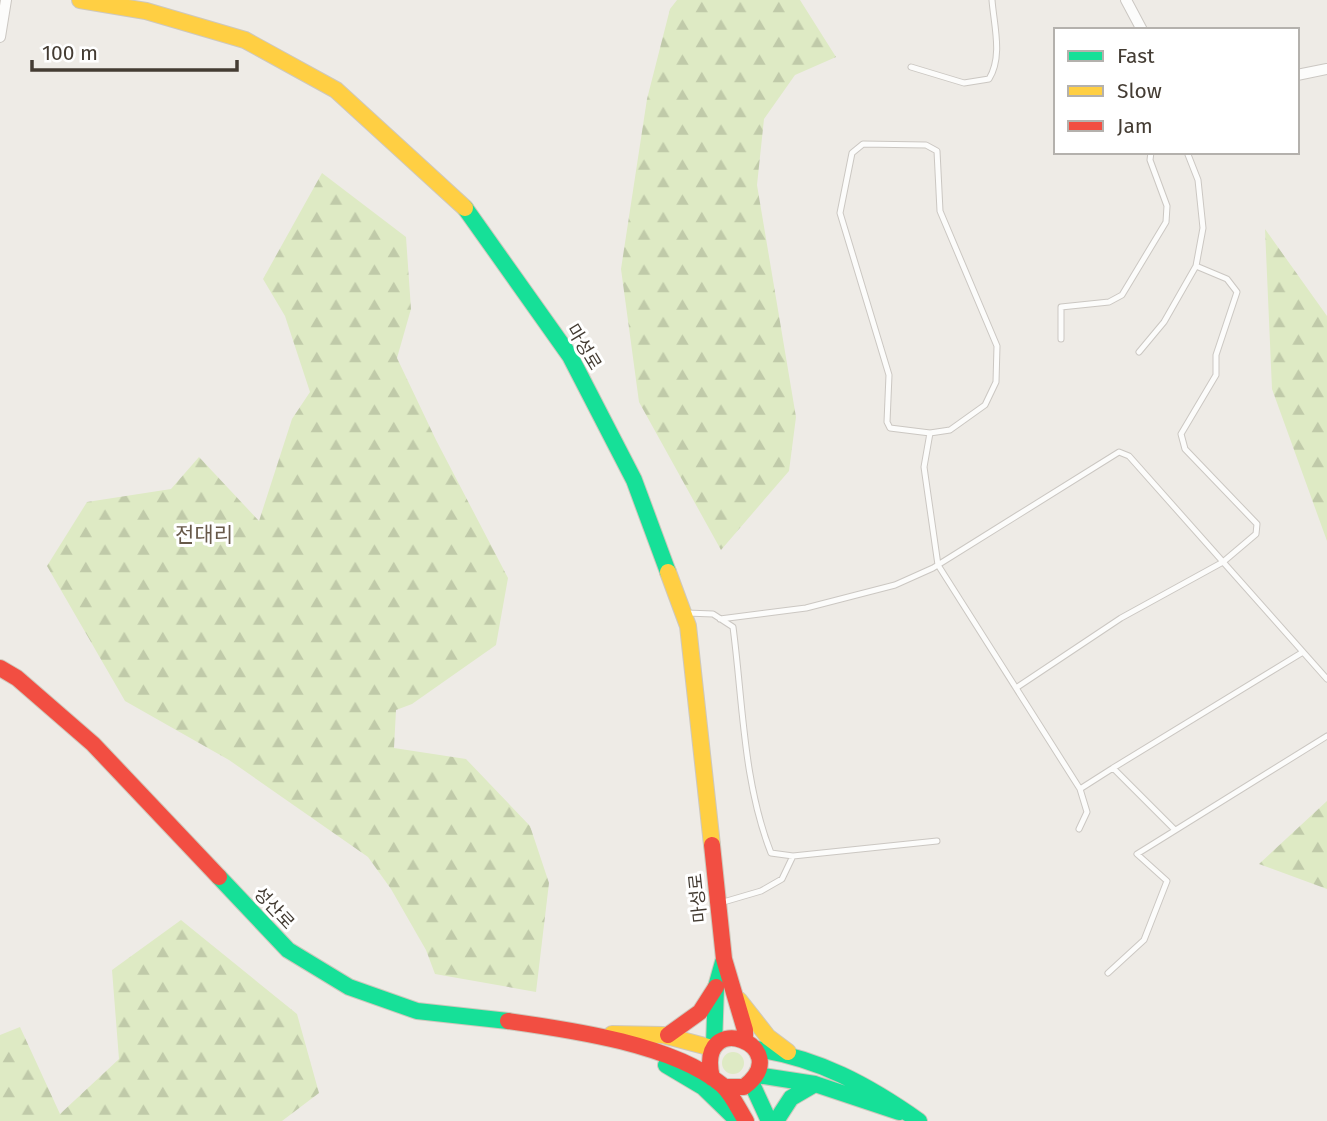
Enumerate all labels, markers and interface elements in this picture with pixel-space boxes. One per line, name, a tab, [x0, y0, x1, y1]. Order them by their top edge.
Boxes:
scale bar	[32, 28, 236, 72]
legend	[1054, 28, 1299, 154]
text: 100 m	[42, 40, 98, 66]
text: Fast	[1117, 43, 1155, 69]
text: Slow	[1117, 78, 1162, 104]
text: Jam	[1117, 113, 1153, 139]
street label: 마성로	[562, 320, 606, 374]
district label: 전대리	[175, 522, 233, 548]
street label: 마성로	[684, 872, 712, 924]
street label: 성산로	[249, 882, 299, 934]

